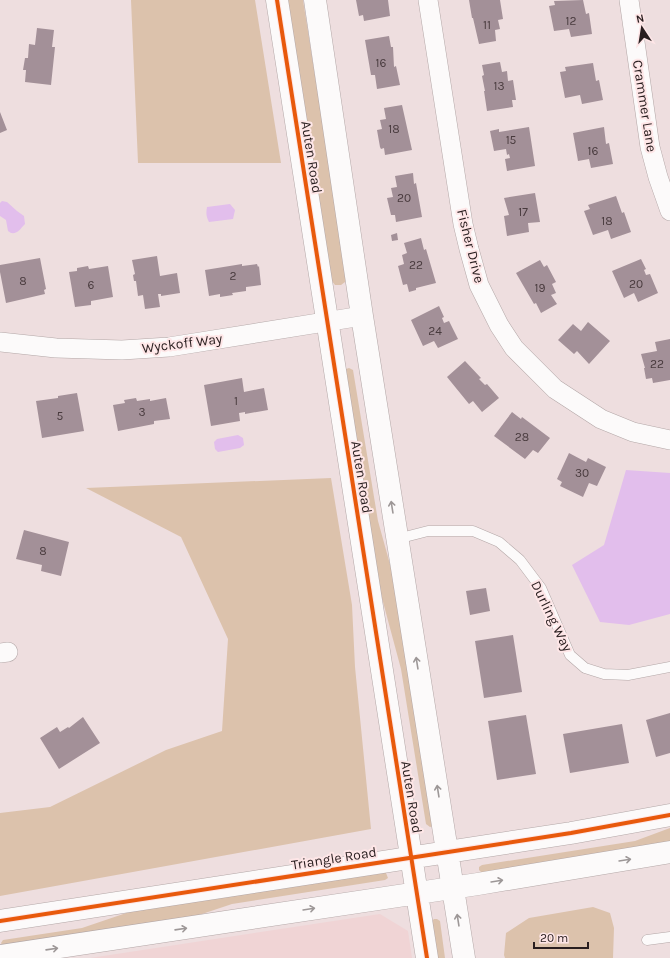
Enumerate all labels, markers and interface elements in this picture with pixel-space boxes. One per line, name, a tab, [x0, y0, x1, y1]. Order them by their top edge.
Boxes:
north arrow	[622, 8, 662, 48]
text: N	[635, 12, 645, 26]
house number: 12	[566, 14, 577, 28]
house number: 11	[483, 18, 491, 32]
house number: 16	[376, 56, 387, 70]
street label: Crammer Lane	[629, 59, 660, 153]
house number: 13	[493, 79, 505, 93]
street label: Auten Road	[297, 120, 326, 194]
house number: 18	[388, 122, 400, 136]
house number: 15	[506, 133, 517, 147]
house number: 16	[588, 144, 599, 158]
house number: 20	[397, 191, 411, 205]
house number: 17	[518, 205, 528, 219]
street label: Fisher Drive	[453, 207, 488, 285]
house number: 18	[601, 214, 613, 228]
house number: 22	[409, 258, 423, 272]
house number: 2	[230, 269, 237, 283]
house number: 8	[19, 274, 27, 288]
house number: 20	[629, 277, 643, 291]
house number: 6	[88, 278, 95, 292]
house number: 19	[535, 281, 545, 295]
house number: 24	[428, 324, 442, 338]
street label: Wyckoff Way	[141, 330, 224, 357]
house number: 22	[650, 357, 664, 371]
house number: 1	[234, 394, 238, 408]
house number: 3	[138, 405, 146, 419]
house number: 5	[57, 409, 64, 423]
house number: 28	[515, 430, 529, 444]
street label: Auten Road	[347, 440, 376, 514]
house number: 30	[575, 466, 589, 480]
one-way arrow	[388, 501, 396, 514]
house number: 8	[39, 544, 47, 558]
street label: Durling Way	[527, 578, 576, 655]
one-way arrow	[413, 657, 421, 670]
street label: Auten Road	[397, 760, 426, 834]
one-way arrow	[434, 785, 442, 798]
street label: Triangle Road	[290, 843, 378, 874]
one-way arrow	[619, 856, 632, 864]
one-way arrow	[490, 877, 503, 885]
one-way arrow	[303, 905, 316, 913]
one-way arrow	[453, 913, 461, 926]
scale bar	[534, 924, 588, 950]
one-way arrow	[174, 925, 187, 933]
text: 20 m	[540, 931, 568, 945]
one-way arrow	[45, 945, 58, 953]

